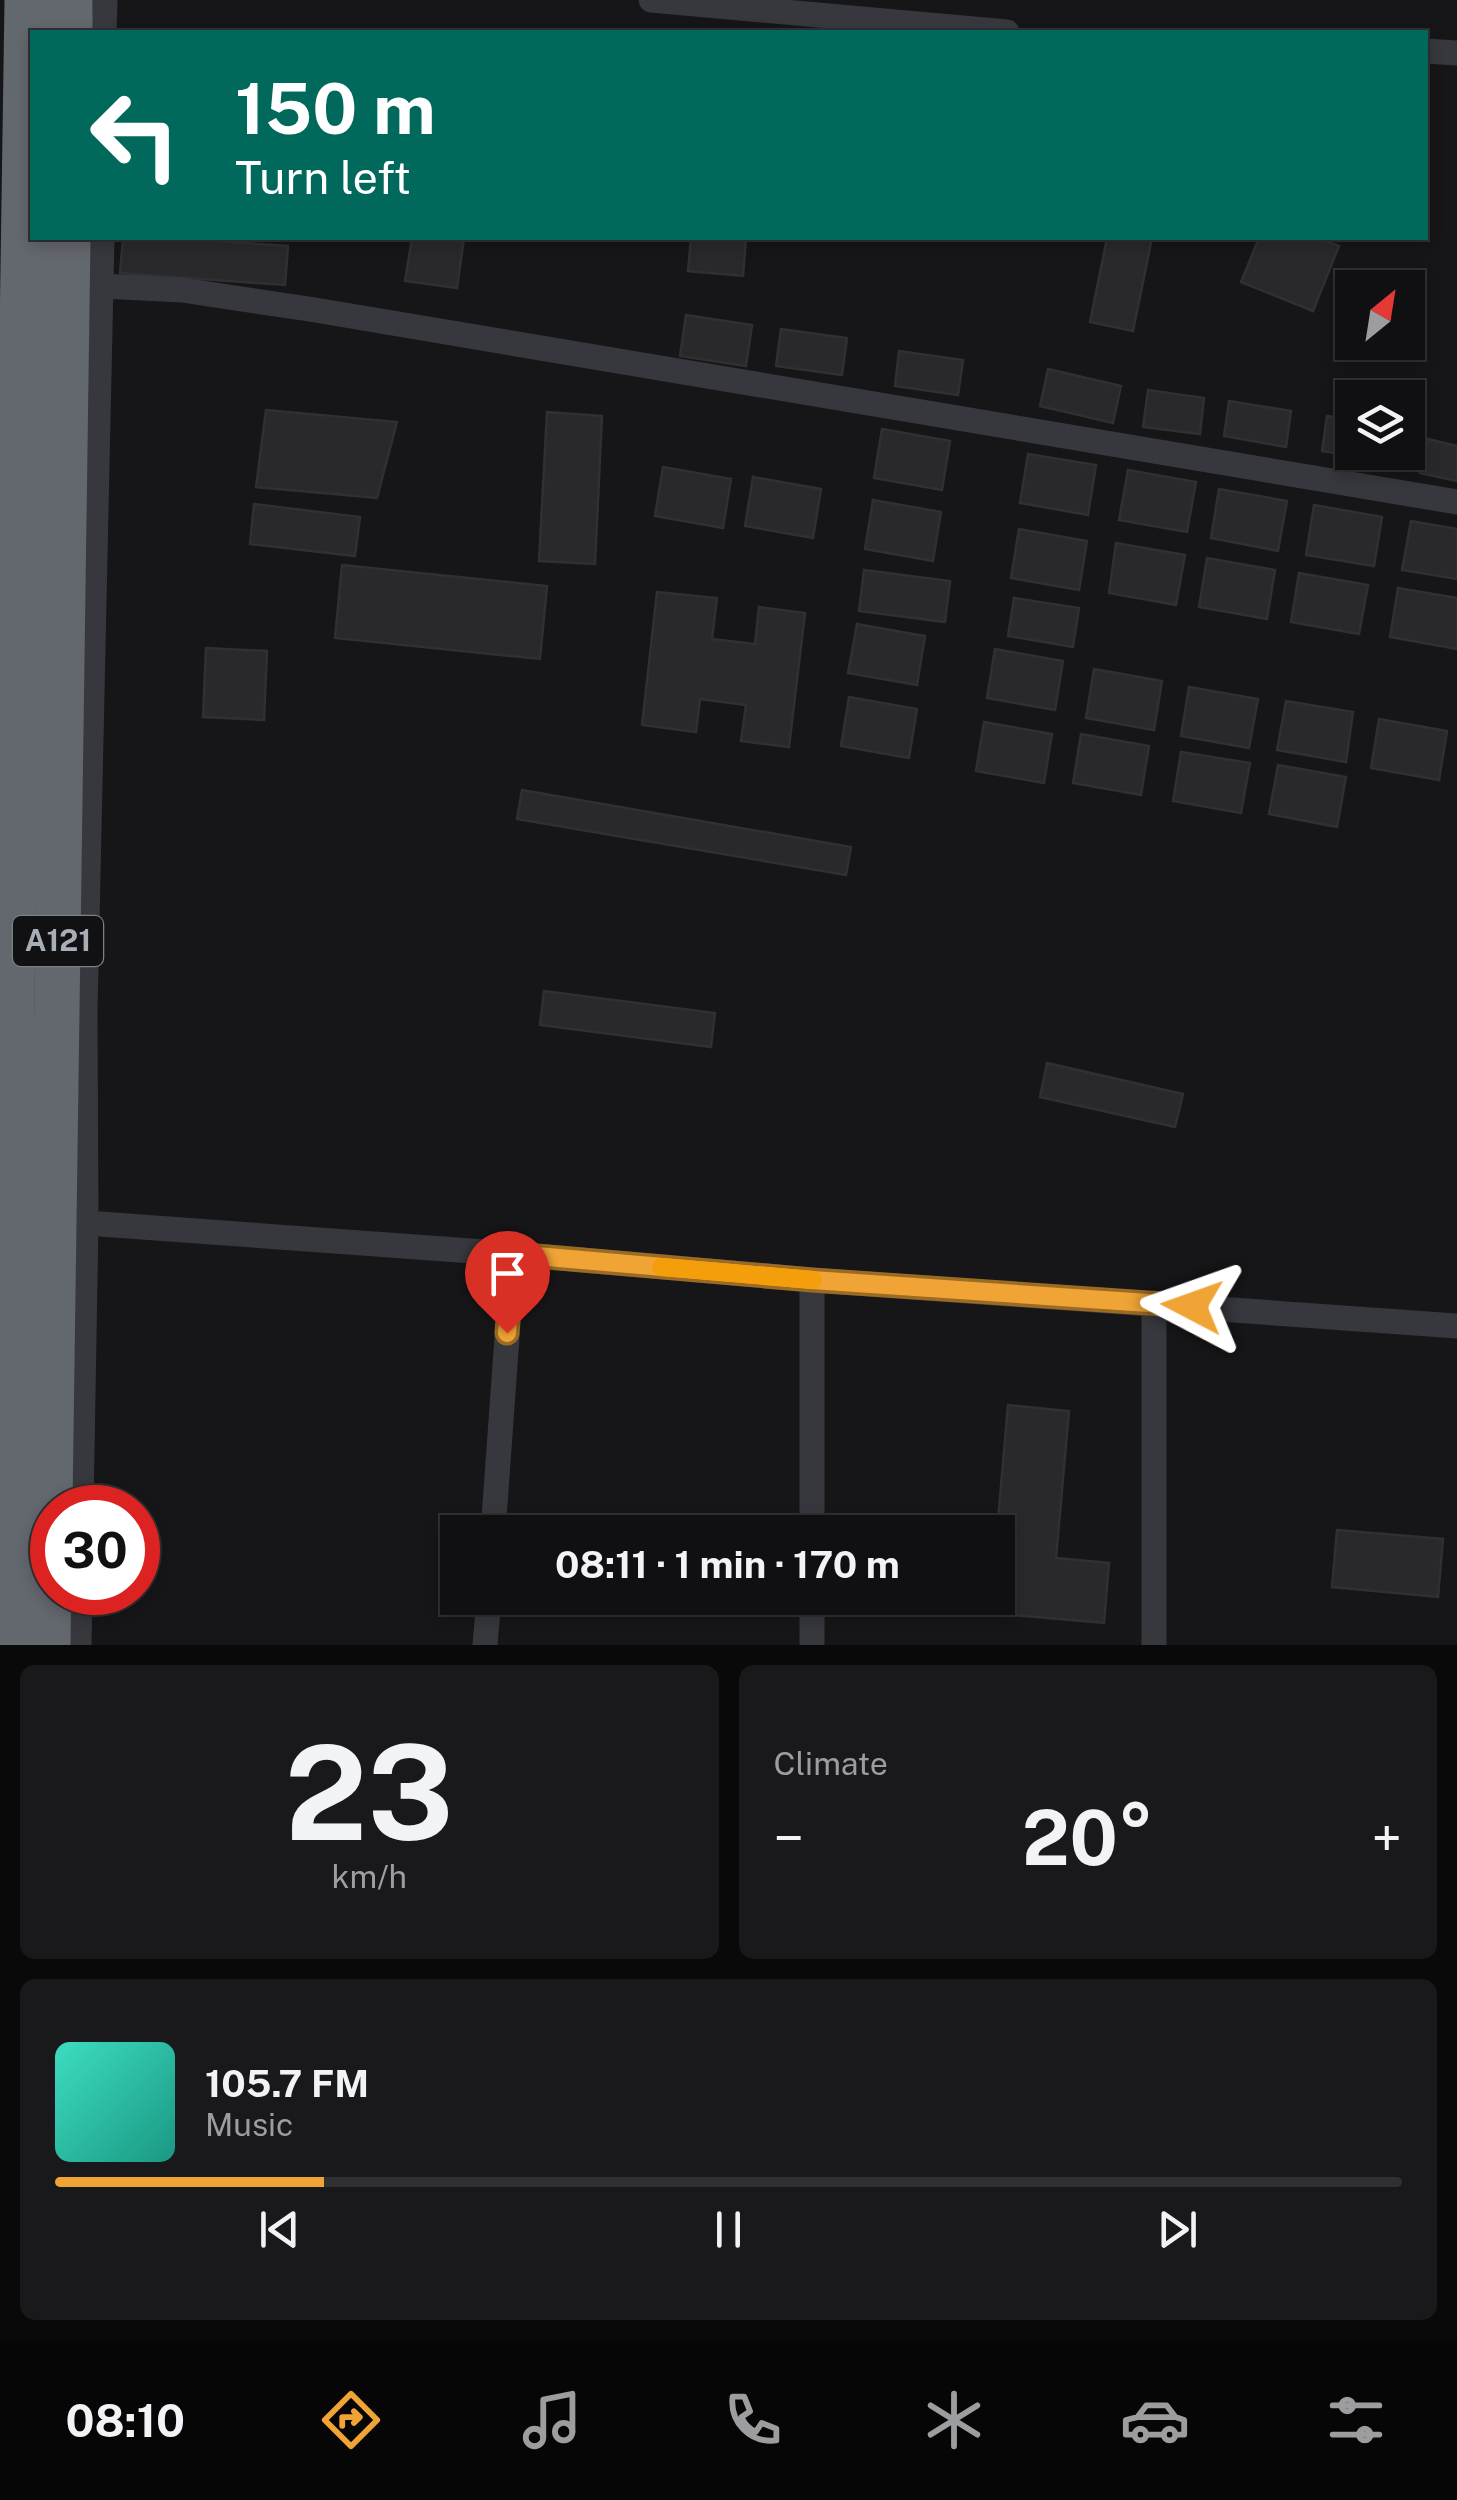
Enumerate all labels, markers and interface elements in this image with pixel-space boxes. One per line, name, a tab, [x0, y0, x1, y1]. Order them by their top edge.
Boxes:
text: 150 m	[235, 67, 436, 150]
icon: left	[70, 70, 200, 200]
text: Turn left	[235, 151, 411, 204]
north arrow	[1335, 270, 1425, 360]
map controls	[1335, 270, 1425, 470]
button: layers	[1335, 380, 1425, 470]
road number: A121	[13, 916, 103, 966]
pin	[465, 1231, 550, 1334]
icon: arrive	[480, 1246, 535, 1301]
position arrow	[1140, 1254, 1244, 1358]
speed limit sign: 30	[30, 1485, 160, 1615]
text: 08:11 · 1 min · 170 m	[555, 1542, 900, 1587]
text: 23	[285, 1717, 454, 1869]
text: Climate	[774, 1745, 888, 1782]
text: 20°	[1022, 1794, 1154, 1882]
text: −	[774, 1806, 804, 1870]
text: +	[1371, 1806, 1402, 1870]
text: km/h	[332, 1858, 407, 1895]
text: 105.7 FM	[205, 2061, 369, 2106]
text: Music	[205, 2106, 293, 2143]
icon: previous	[252, 2202, 307, 2257]
icon: pause	[701, 2202, 756, 2257]
icon: next	[1150, 2202, 1205, 2257]
icon: directions	[316, 2385, 386, 2455]
icon: music	[517, 2385, 587, 2455]
icon: phone	[718, 2385, 788, 2455]
icon: climate	[919, 2385, 989, 2455]
icon: car	[1120, 2385, 1190, 2455]
icon: filters	[1321, 2385, 1391, 2455]
text: 08:10	[66, 2394, 185, 2447]

